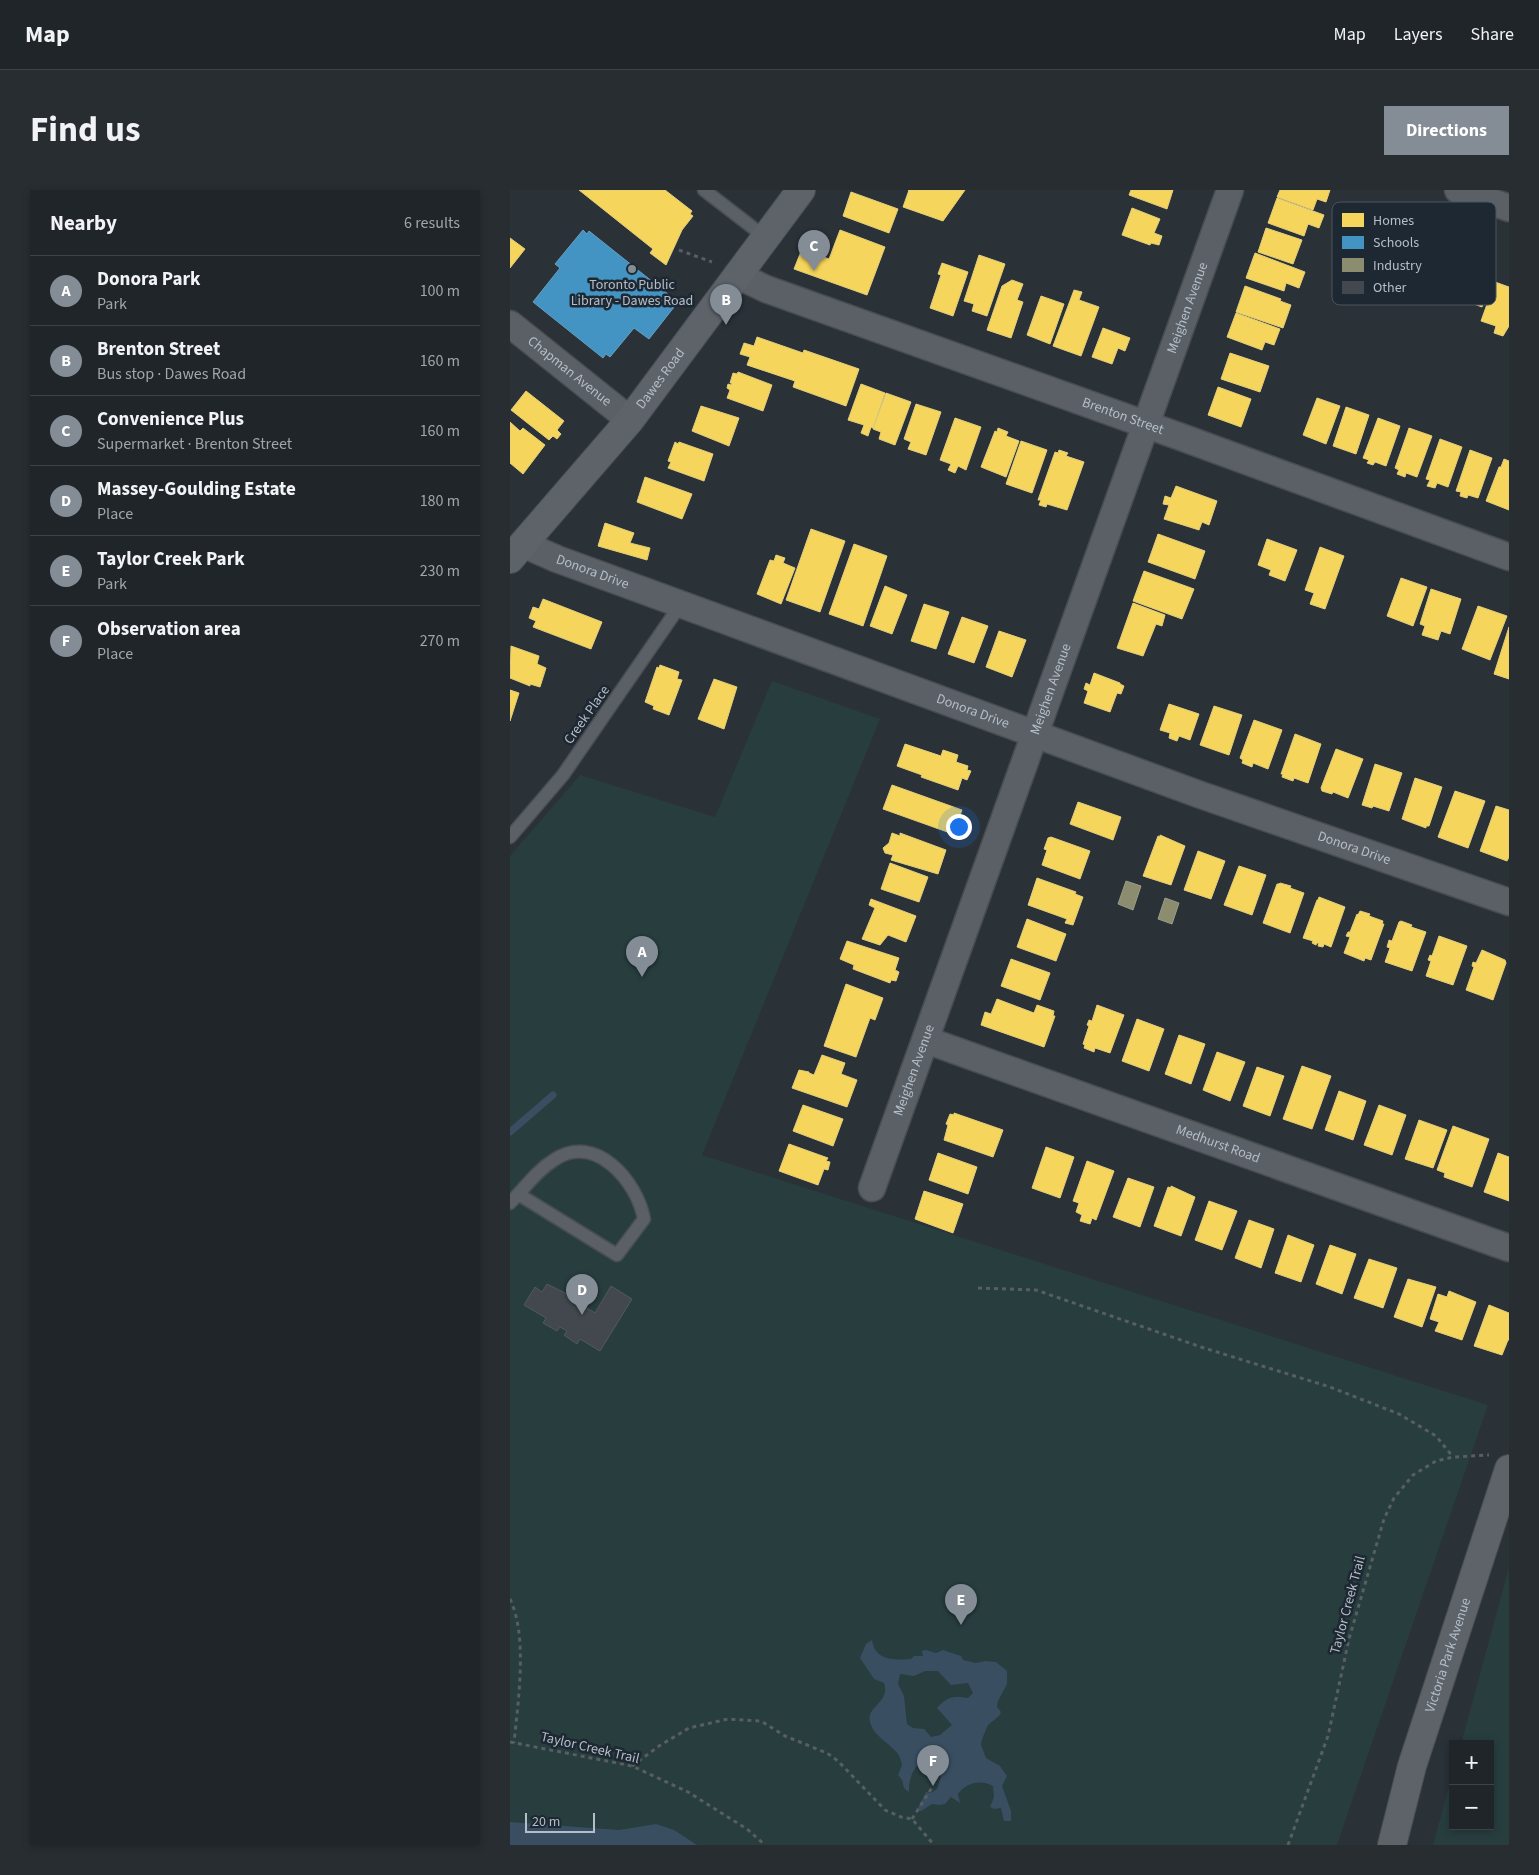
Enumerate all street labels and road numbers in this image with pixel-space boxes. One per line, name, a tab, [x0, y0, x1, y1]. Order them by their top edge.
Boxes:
street label: Meighen Avenue	[1162, 259, 1213, 356]
street label: Chapman Avenue	[523, 332, 616, 411]
street label: Dawes Road	[631, 344, 690, 413]
street label: Brenton Street	[1079, 392, 1167, 440]
street label: Donora Drive	[553, 550, 632, 594]
street label: Meighen Avenue	[1025, 641, 1077, 738]
street label: Creek Place	[559, 681, 615, 749]
street label: Donora Drive	[934, 689, 1012, 734]
street label: Donora Drive	[1315, 826, 1393, 870]
street label: Meighen Avenue	[889, 1022, 940, 1119]
street label: Medhurst Road	[1173, 1120, 1263, 1168]
street label: Taylor Creek Trail	[1325, 1553, 1371, 1656]
street label: Victoria Park Avenue	[1420, 1595, 1476, 1715]
street label: Taylor Creek Trail	[539, 1727, 642, 1769]

